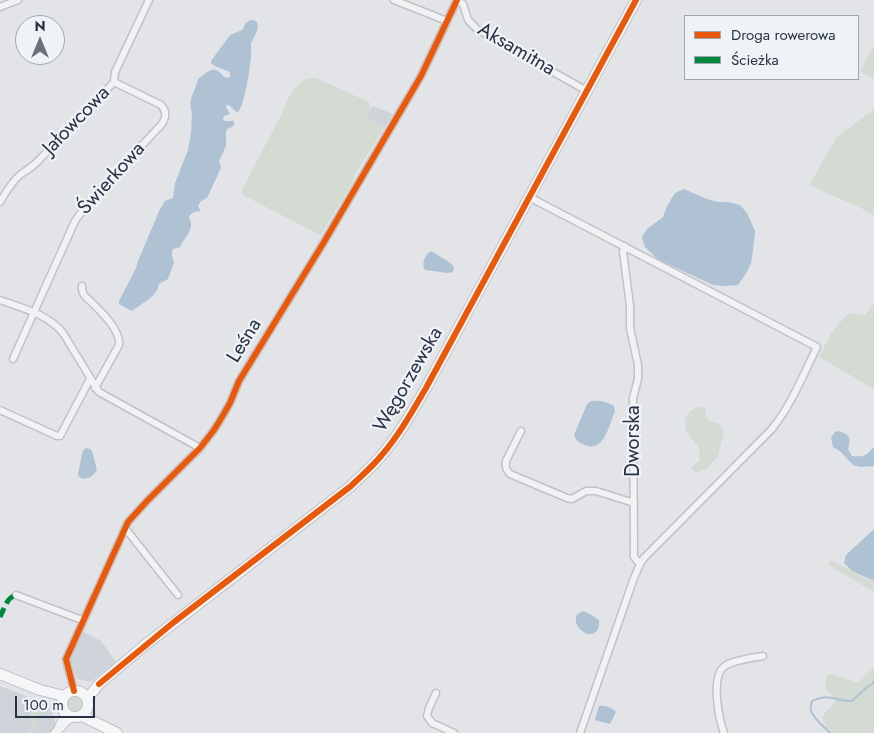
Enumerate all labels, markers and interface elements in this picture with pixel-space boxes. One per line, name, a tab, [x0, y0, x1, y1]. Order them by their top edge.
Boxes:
north arrow	[15, 15, 65, 65]
legend	[684, 15, 859, 80]
text: N	[34, 16, 46, 36]
street label: Aksamitna	[473, 18, 559, 82]
text: Droga rowerowa	[731, 24, 835, 46]
text: Ścieżka	[731, 49, 779, 71]
street label: Jałowcowa	[38, 82, 116, 160]
street label: Świerkowa	[73, 138, 151, 220]
street label: Leśna	[222, 314, 268, 368]
street label: Węgorzewska	[369, 323, 449, 437]
street label: Dworska	[622, 405, 646, 477]
scale bar	[18, 686, 98, 718]
text: 100 m	[23, 694, 64, 716]

